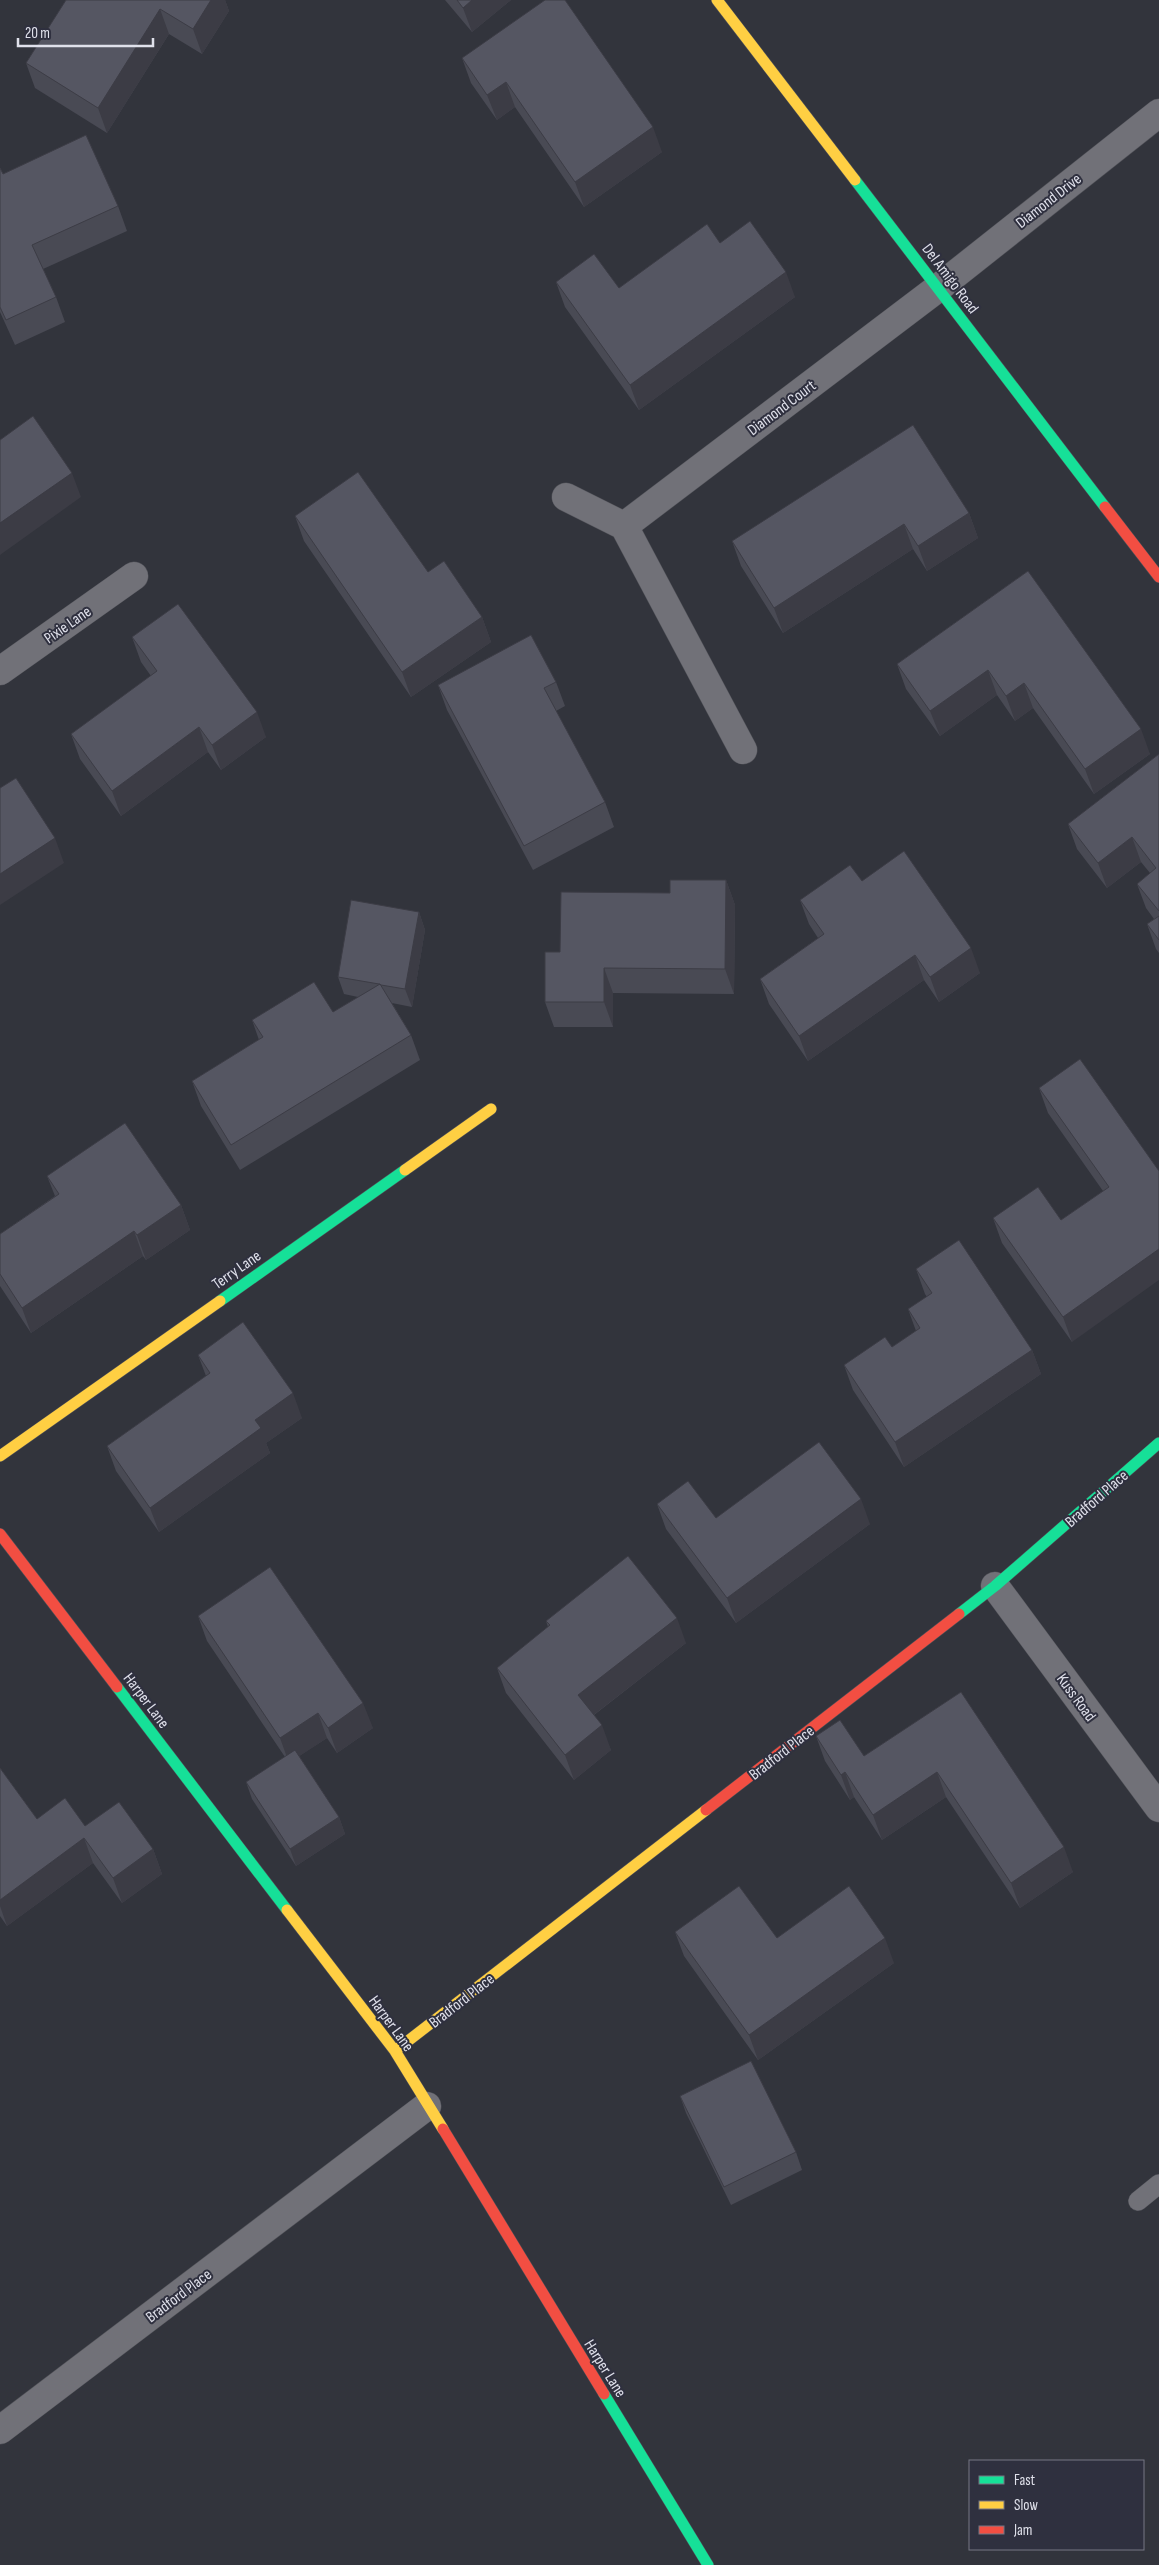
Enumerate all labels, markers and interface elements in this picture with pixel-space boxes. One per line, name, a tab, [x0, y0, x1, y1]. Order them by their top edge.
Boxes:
scale bar	[18, 15, 152, 47]
text: 20 m	[25, 24, 50, 43]
street label: Diamond Drive	[1012, 170, 1085, 233]
street label: Del Amigo Road	[917, 240, 982, 318]
street label: Diamond Court	[744, 376, 820, 440]
street label: Pixie Lane	[41, 602, 95, 648]
street label: Terry Lane	[209, 1247, 265, 1294]
street label: Bradford Place	[1062, 1467, 1132, 1532]
street label: Harper Lane	[119, 1669, 173, 1732]
street label: Kuss Road	[1052, 1670, 1099, 1725]
street label: Bradford Place	[746, 1722, 818, 1785]
street label: Bradford Place	[426, 1970, 498, 2033]
street label: Harper Lane	[364, 1992, 417, 2056]
street label: Bradford Place	[142, 2265, 216, 2327]
street label: Harper Lane	[580, 2336, 630, 2401]
legend	[969, 2460, 1144, 2550]
text: Fast	[1014, 2471, 1036, 2490]
text: Slow	[1014, 2496, 1038, 2515]
text: Jam	[1013, 2521, 1032, 2540]

